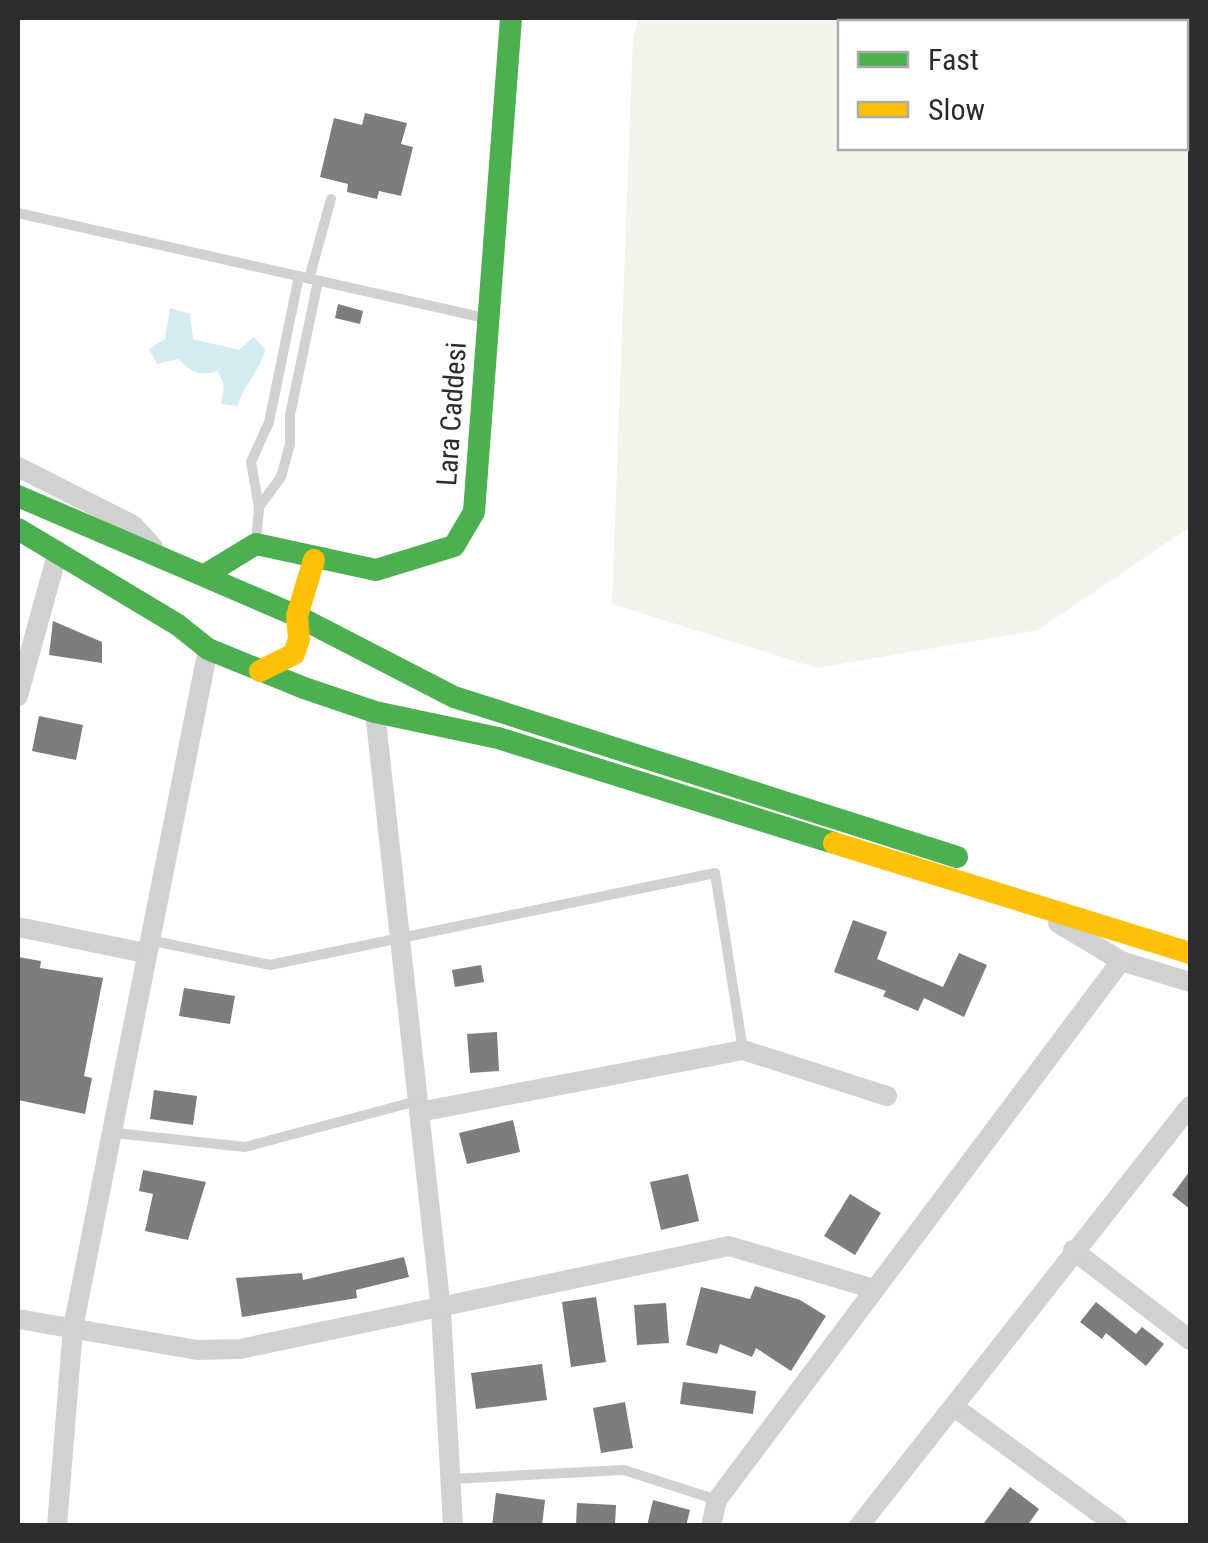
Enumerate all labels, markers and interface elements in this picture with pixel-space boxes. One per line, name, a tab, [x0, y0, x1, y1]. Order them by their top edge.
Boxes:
legend	[838, 20, 1188, 150]
text: Fast	[928, 42, 979, 77]
text: Slow	[928, 92, 985, 127]
street label: Lara Caddesi	[430, 341, 473, 487]

